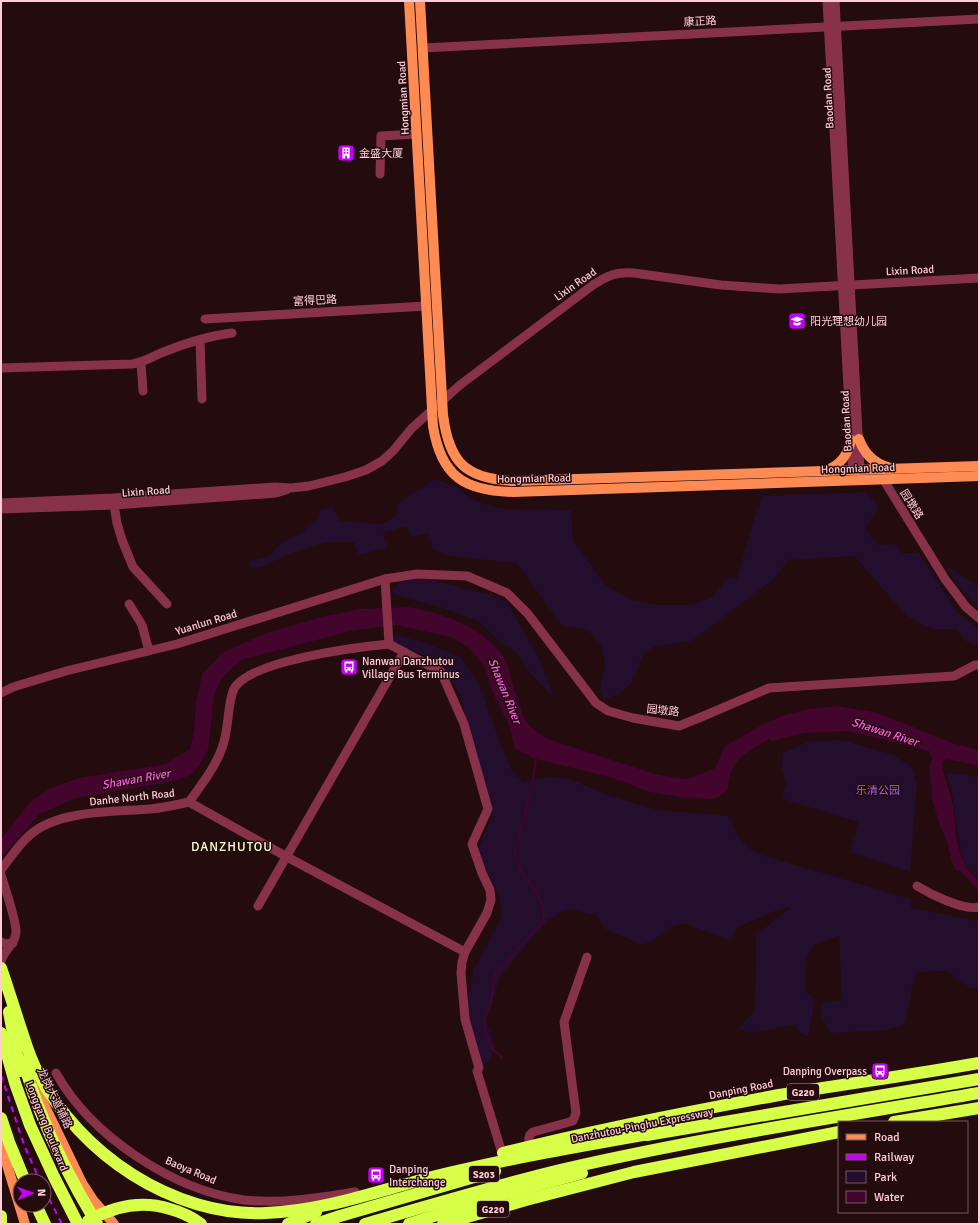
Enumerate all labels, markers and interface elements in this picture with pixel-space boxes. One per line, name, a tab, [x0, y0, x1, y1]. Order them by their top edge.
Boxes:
street label: 康正路	[683, 14, 717, 29]
street label: Hongmian Road	[395, 60, 412, 135]
street label: Baodan Road	[820, 67, 837, 129]
building icon: 金盛大厦	[336, 143, 356, 163]
place label: 金盛大厦	[359, 147, 403, 160]
street label: Lixin Road	[885, 263, 935, 278]
street label: Lixin Road	[552, 265, 599, 304]
street label: 富得巴路	[293, 293, 337, 308]
school or university icon: 阳光理想幼儿园	[787, 311, 807, 331]
place label: 阳光理想幼儿园	[810, 315, 887, 328]
street label: Baodan Road	[838, 390, 855, 452]
street label: Hongmian Road	[821, 461, 896, 476]
street label: Hongmian Road	[497, 471, 571, 486]
street label: Lixin Road	[121, 483, 171, 500]
street label: 园墩路	[897, 487, 926, 522]
street label: Yuanlun Road	[174, 607, 239, 638]
place label: Nanwan Danzhutou Village Bus Terminus	[362, 655, 460, 681]
water label: Shawan River	[485, 656, 525, 727]
bus stop icon: Nanwan Danzhutou Village Bus Terminus	[339, 657, 359, 677]
street label: 园墩路	[646, 702, 680, 719]
water label: Shawan River	[850, 715, 921, 751]
water label: Shawan River	[101, 766, 173, 793]
park label: 乐清公园	[856, 784, 900, 797]
street label: Danhe North Road	[89, 787, 176, 808]
district label: DANZHUTOU	[191, 839, 273, 855]
bus stop icon: Danping Overpass	[870, 1061, 890, 1081]
place label: Danping Overpass	[783, 1065, 867, 1078]
street label: 龙岗大道辅路	[34, 1066, 75, 1131]
street label: Danping Road	[708, 1077, 774, 1102]
street label: Longgang Boulevard	[23, 1079, 71, 1173]
road number: G220	[787, 1084, 819, 1100]
street label: Danzhutou-Pinghu Expressway	[570, 1105, 715, 1146]
legend	[838, 1121, 968, 1213]
text: Road	[874, 1130, 900, 1145]
text: Railway	[874, 1150, 914, 1165]
street label: Baoya Road	[163, 1154, 218, 1187]
place label: Danping Interchange	[389, 1163, 445, 1189]
bus stop icon: Danping Interchange	[366, 1165, 386, 1185]
road number: S203	[469, 1166, 499, 1182]
text: Park	[874, 1170, 897, 1185]
north arrow	[12, 1173, 52, 1213]
text: N	[35, 1189, 48, 1197]
text: Water	[874, 1190, 905, 1205]
road number: G220	[477, 1201, 509, 1217]

